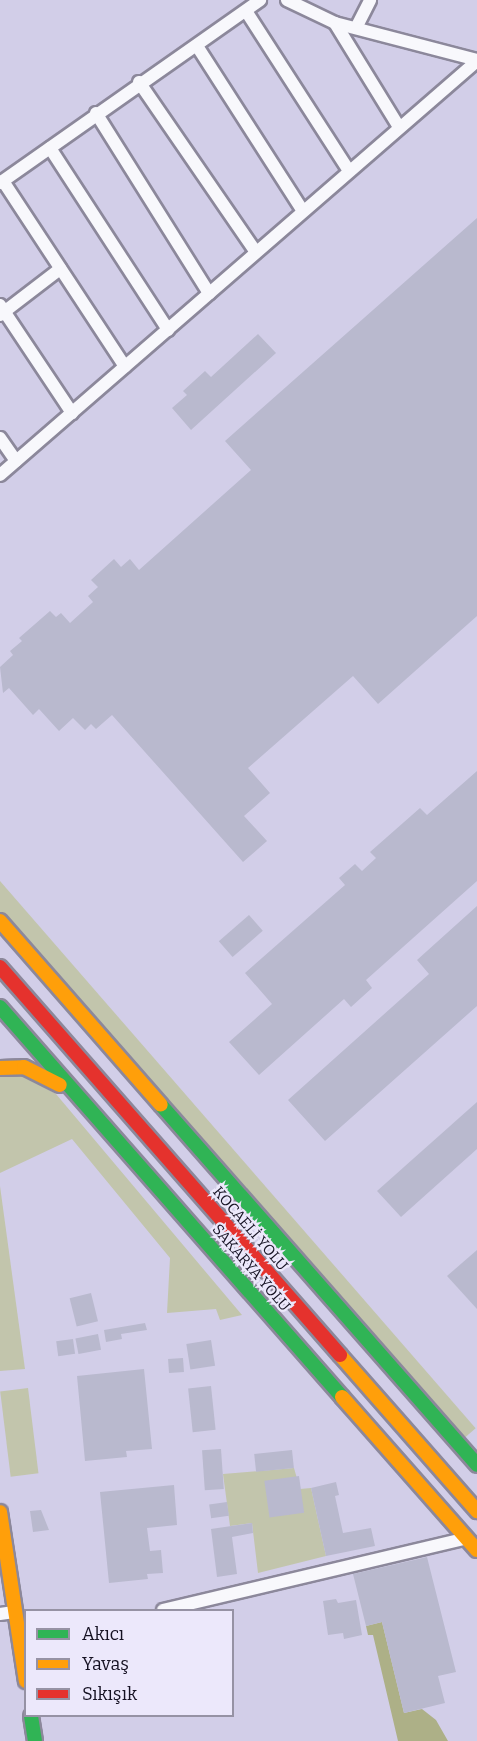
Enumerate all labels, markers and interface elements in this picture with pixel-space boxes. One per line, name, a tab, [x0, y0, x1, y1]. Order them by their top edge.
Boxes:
street label: KOCAELİ YOLU	[209, 1183, 291, 1275]
street label: SAKARYA YOLU	[208, 1221, 294, 1315]
legend	[24, 1609, 234, 1717]
text: Akıcı	[82, 1623, 124, 1645]
text: Yavaş	[82, 1653, 129, 1675]
text: Sıkışık	[82, 1683, 137, 1705]

